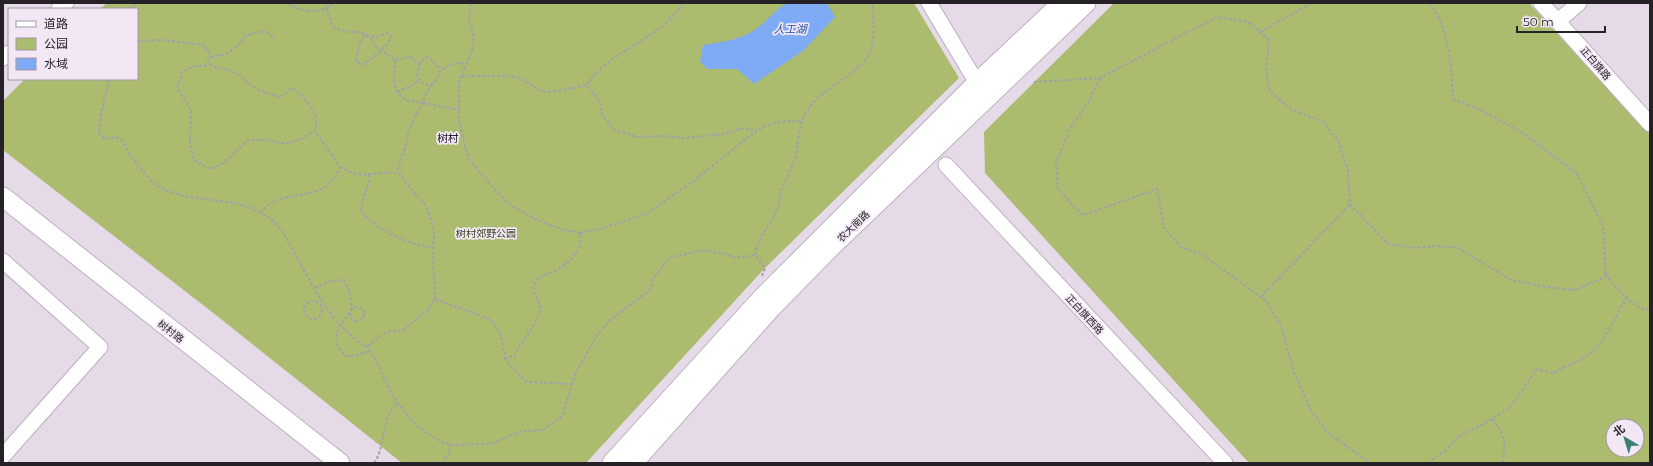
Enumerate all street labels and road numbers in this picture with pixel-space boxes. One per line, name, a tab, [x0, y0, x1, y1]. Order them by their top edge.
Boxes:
street label: 正白旗路	[1578, 44, 1614, 83]
street label: 农大南路	[834, 208, 872, 245]
street label: 正白旗西路	[1063, 292, 1106, 337]
street label: 树村路	[155, 317, 187, 346]

